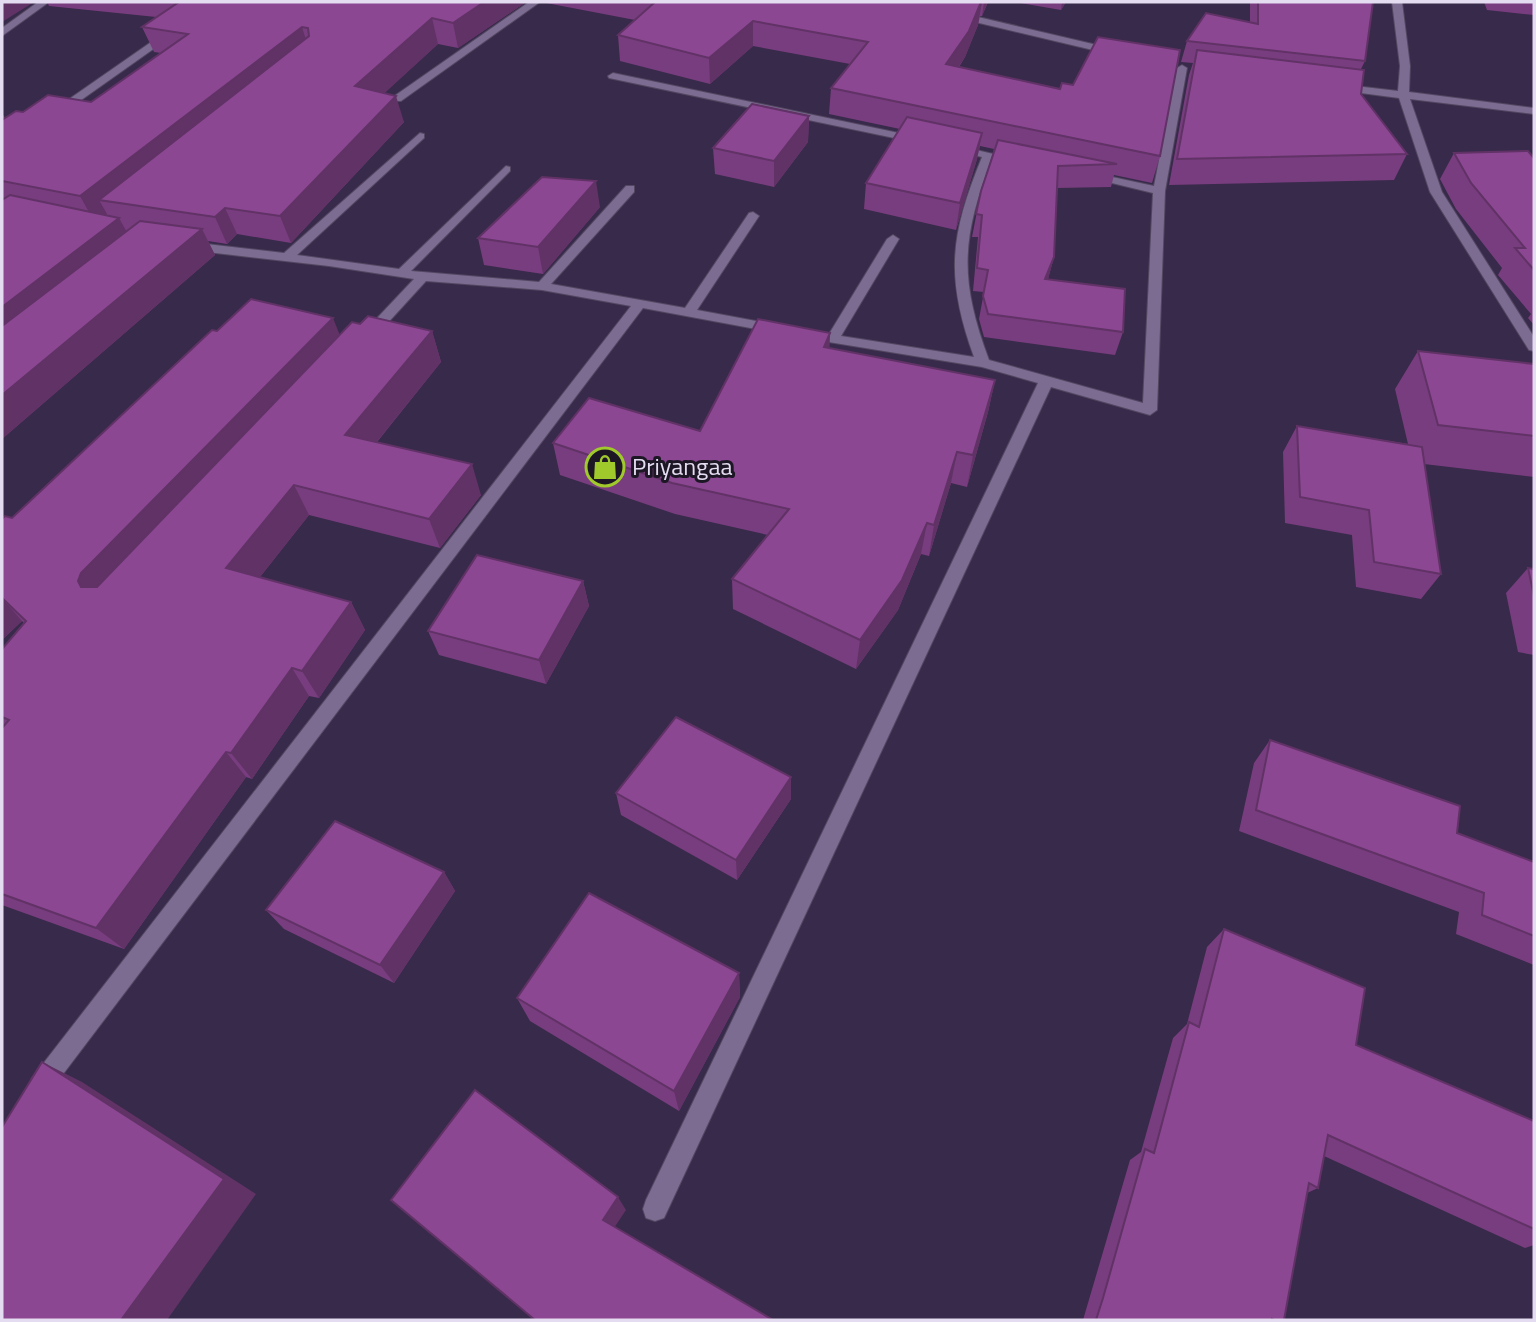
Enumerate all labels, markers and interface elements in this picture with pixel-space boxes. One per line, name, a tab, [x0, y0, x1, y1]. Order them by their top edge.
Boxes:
shop icon: Priyangaa	[584, 446, 626, 488]
place label: Priyangaa	[632, 448, 732, 484]

